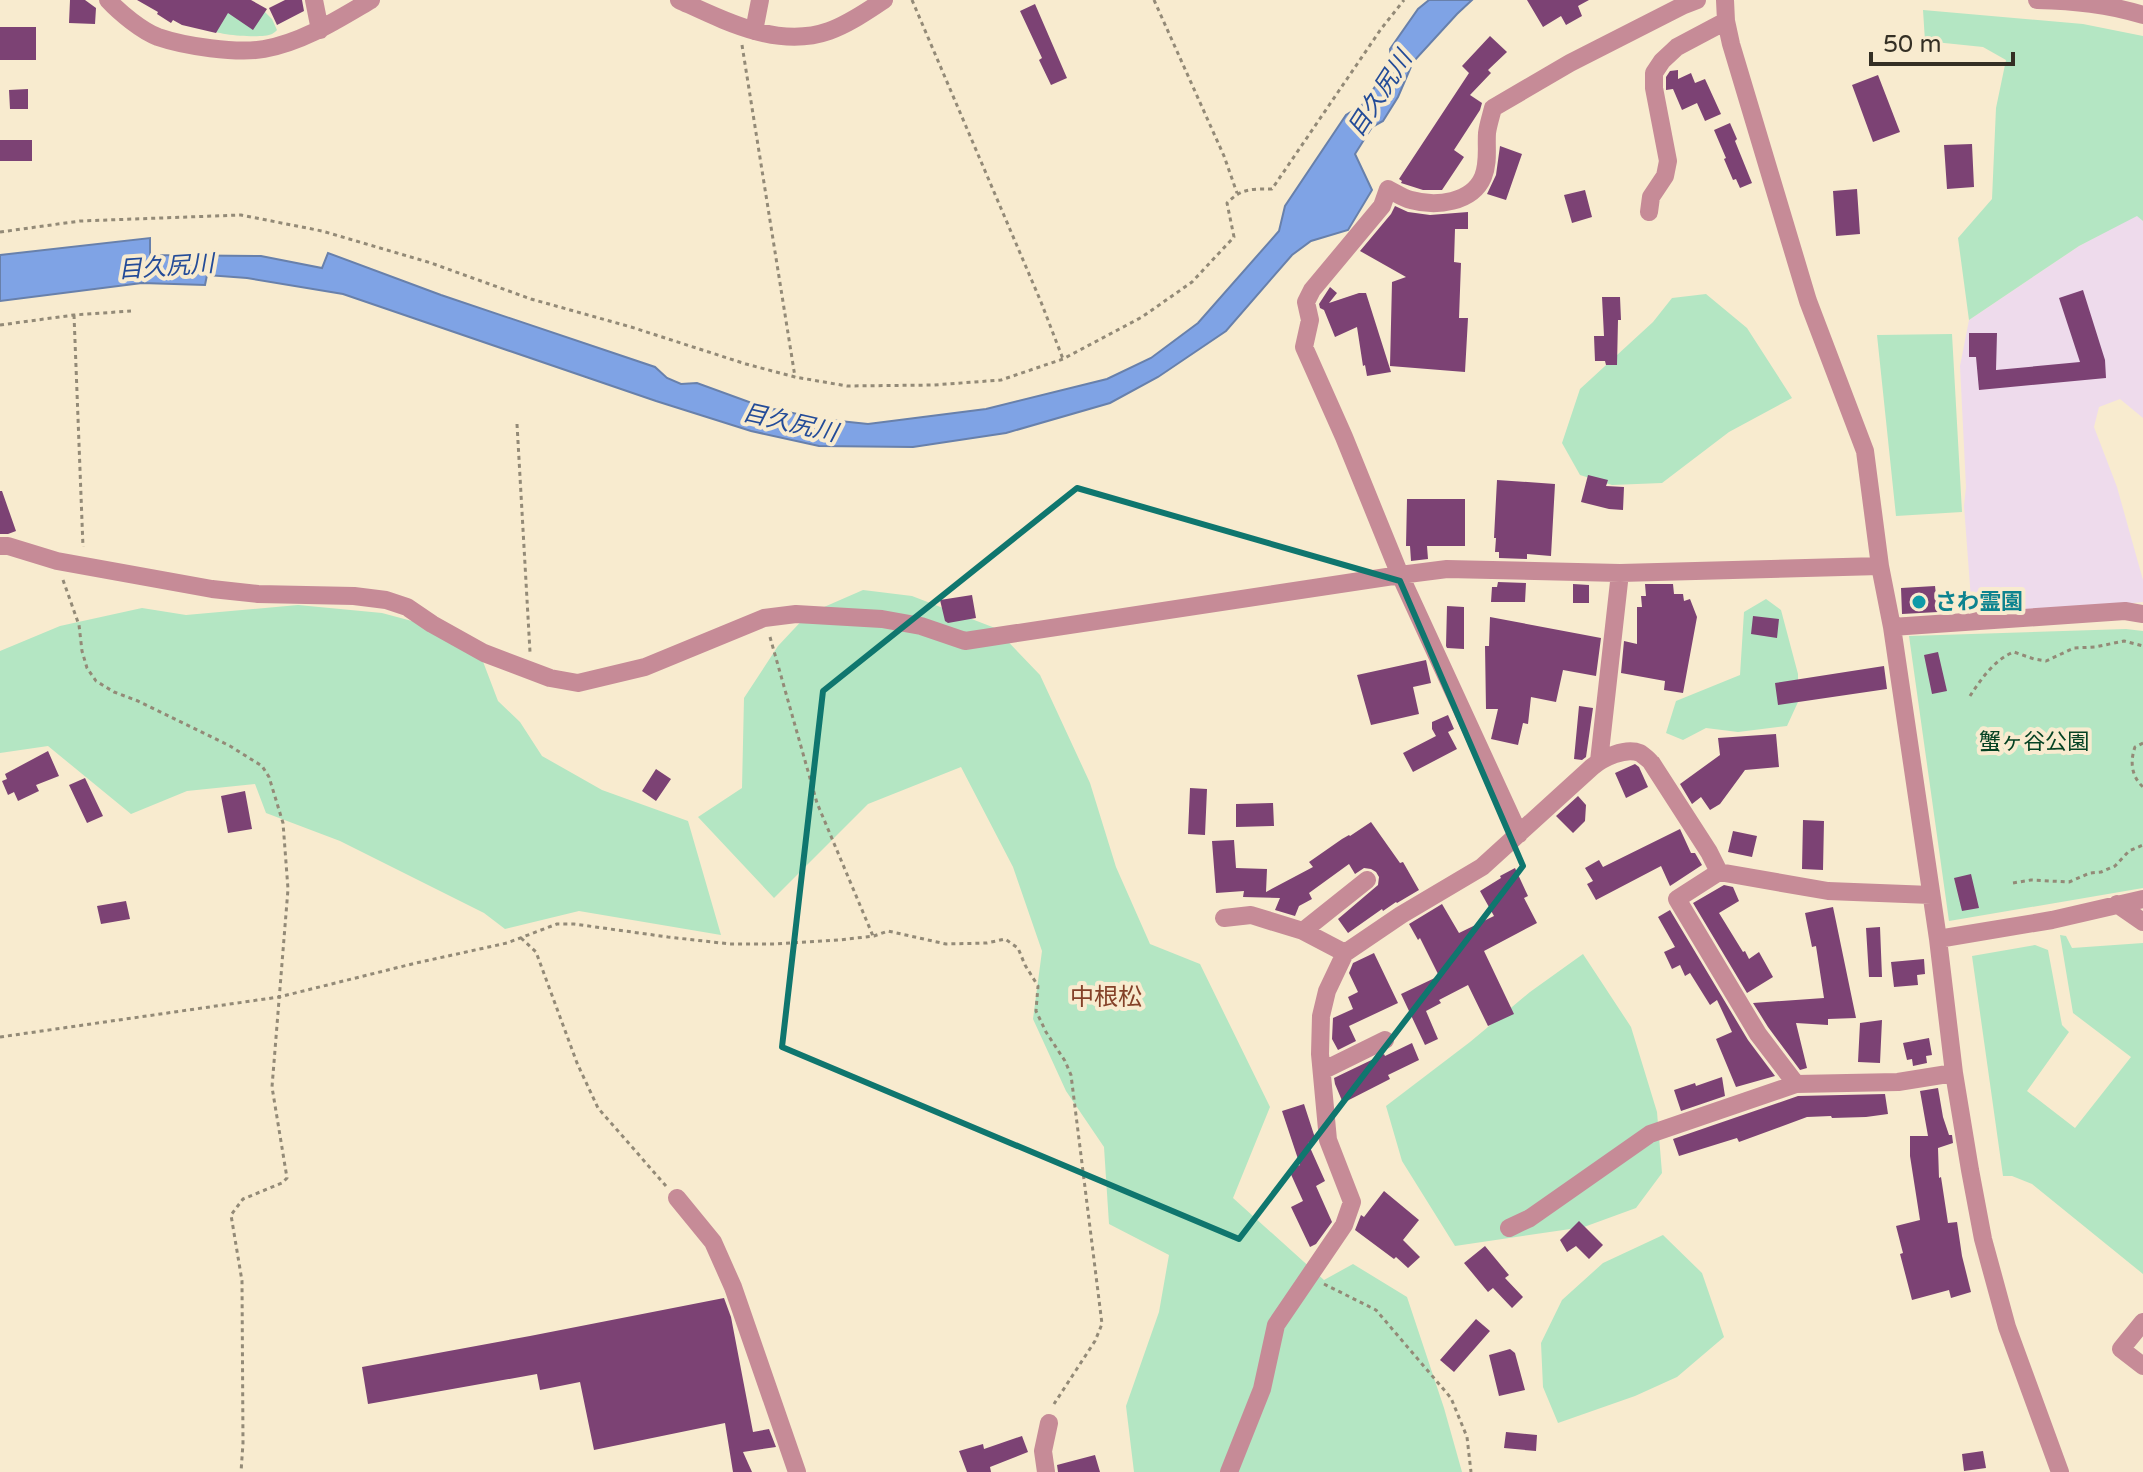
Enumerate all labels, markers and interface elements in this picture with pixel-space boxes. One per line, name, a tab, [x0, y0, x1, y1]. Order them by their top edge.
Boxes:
scale bar	[1871, 16, 2013, 66]
text: 50 m	[1883, 30, 1941, 59]
water label: 目久尻川	[1342, 43, 1420, 142]
water label: 目久尻川	[117, 249, 218, 285]
water label: 目久尻川	[740, 398, 843, 449]
place label: さわ霊園	[1935, 589, 2023, 615]
marker: さわ霊園	[1910, 593, 1928, 611]
park label: 蟹ヶ谷公園	[1979, 729, 2089, 755]
district label: 中根松	[1070, 983, 1142, 1012]

